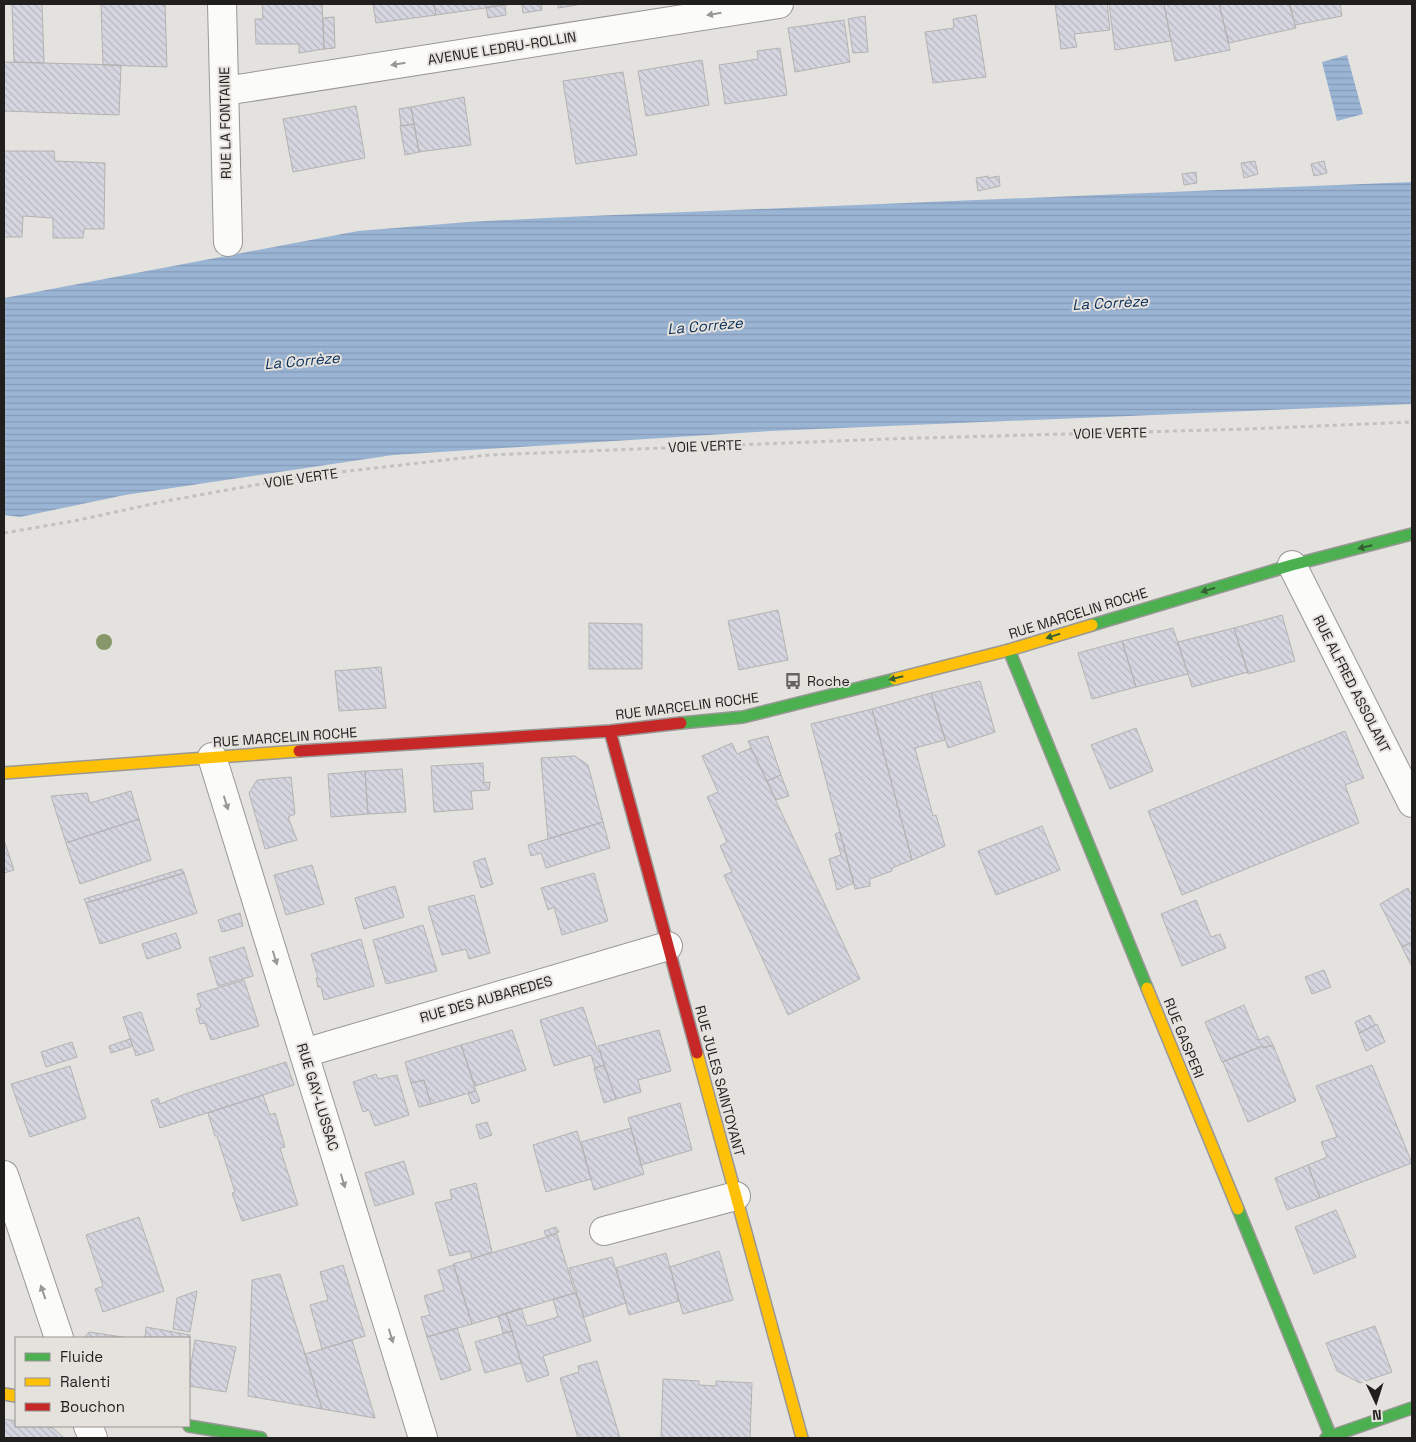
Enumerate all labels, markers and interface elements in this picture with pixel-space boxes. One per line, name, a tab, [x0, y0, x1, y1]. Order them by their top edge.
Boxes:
one-way arrow	[706, 10, 722, 18]
street label: AVENUE LEDRU-ROLLIN	[426, 27, 578, 69]
one-way arrow	[390, 60, 406, 68]
street label: RUE LA FONTAINE	[215, 67, 235, 179]
water label: La Corrèze	[1072, 291, 1149, 314]
water label: La Corrèze	[666, 313, 745, 338]
water label: La Corrèze	[263, 348, 342, 373]
street label: VOIE VERTE	[1073, 423, 1147, 443]
street label: VOIE VERTE	[668, 436, 742, 456]
street label: VOIE VERTE	[263, 464, 339, 492]
one-way arrow	[1358, 543, 1373, 551]
street label: RUE MARCELIN ROCHE	[1006, 583, 1150, 643]
one-way arrow	[1201, 587, 1216, 595]
street label: RUE ALFRED ASSOLANT	[1309, 612, 1395, 756]
one-way arrow	[1045, 633, 1060, 641]
bus stop icon: Roche	[783, 671, 803, 691]
place label: Roche	[807, 672, 850, 690]
one-way arrow	[888, 675, 903, 683]
street label: RUE MARCELIN ROCHE	[614, 688, 760, 724]
street label: RUE MARCELIN ROCHE	[212, 723, 358, 751]
one-way arrow	[223, 796, 231, 811]
one-way arrow	[271, 951, 279, 966]
street label: RUE DES AUBAREDES	[418, 971, 554, 1027]
street label: RUE GASPERI	[1160, 995, 1208, 1081]
street label: RUE JULES SAINTOYANT	[691, 1003, 749, 1159]
street label: RUE GAY-LUSSAC	[293, 1041, 343, 1153]
one-way arrow	[340, 1173, 348, 1188]
one-way arrow	[39, 1284, 47, 1299]
one-way arrow	[388, 1328, 396, 1343]
legend	[15, 1337, 190, 1427]
text: Fluide	[60, 1347, 103, 1366]
text: Ralenti	[60, 1372, 110, 1391]
north arrow	[1351, 1377, 1401, 1427]
text: Bouchon	[60, 1397, 125, 1416]
text: N	[1372, 1406, 1382, 1424]

